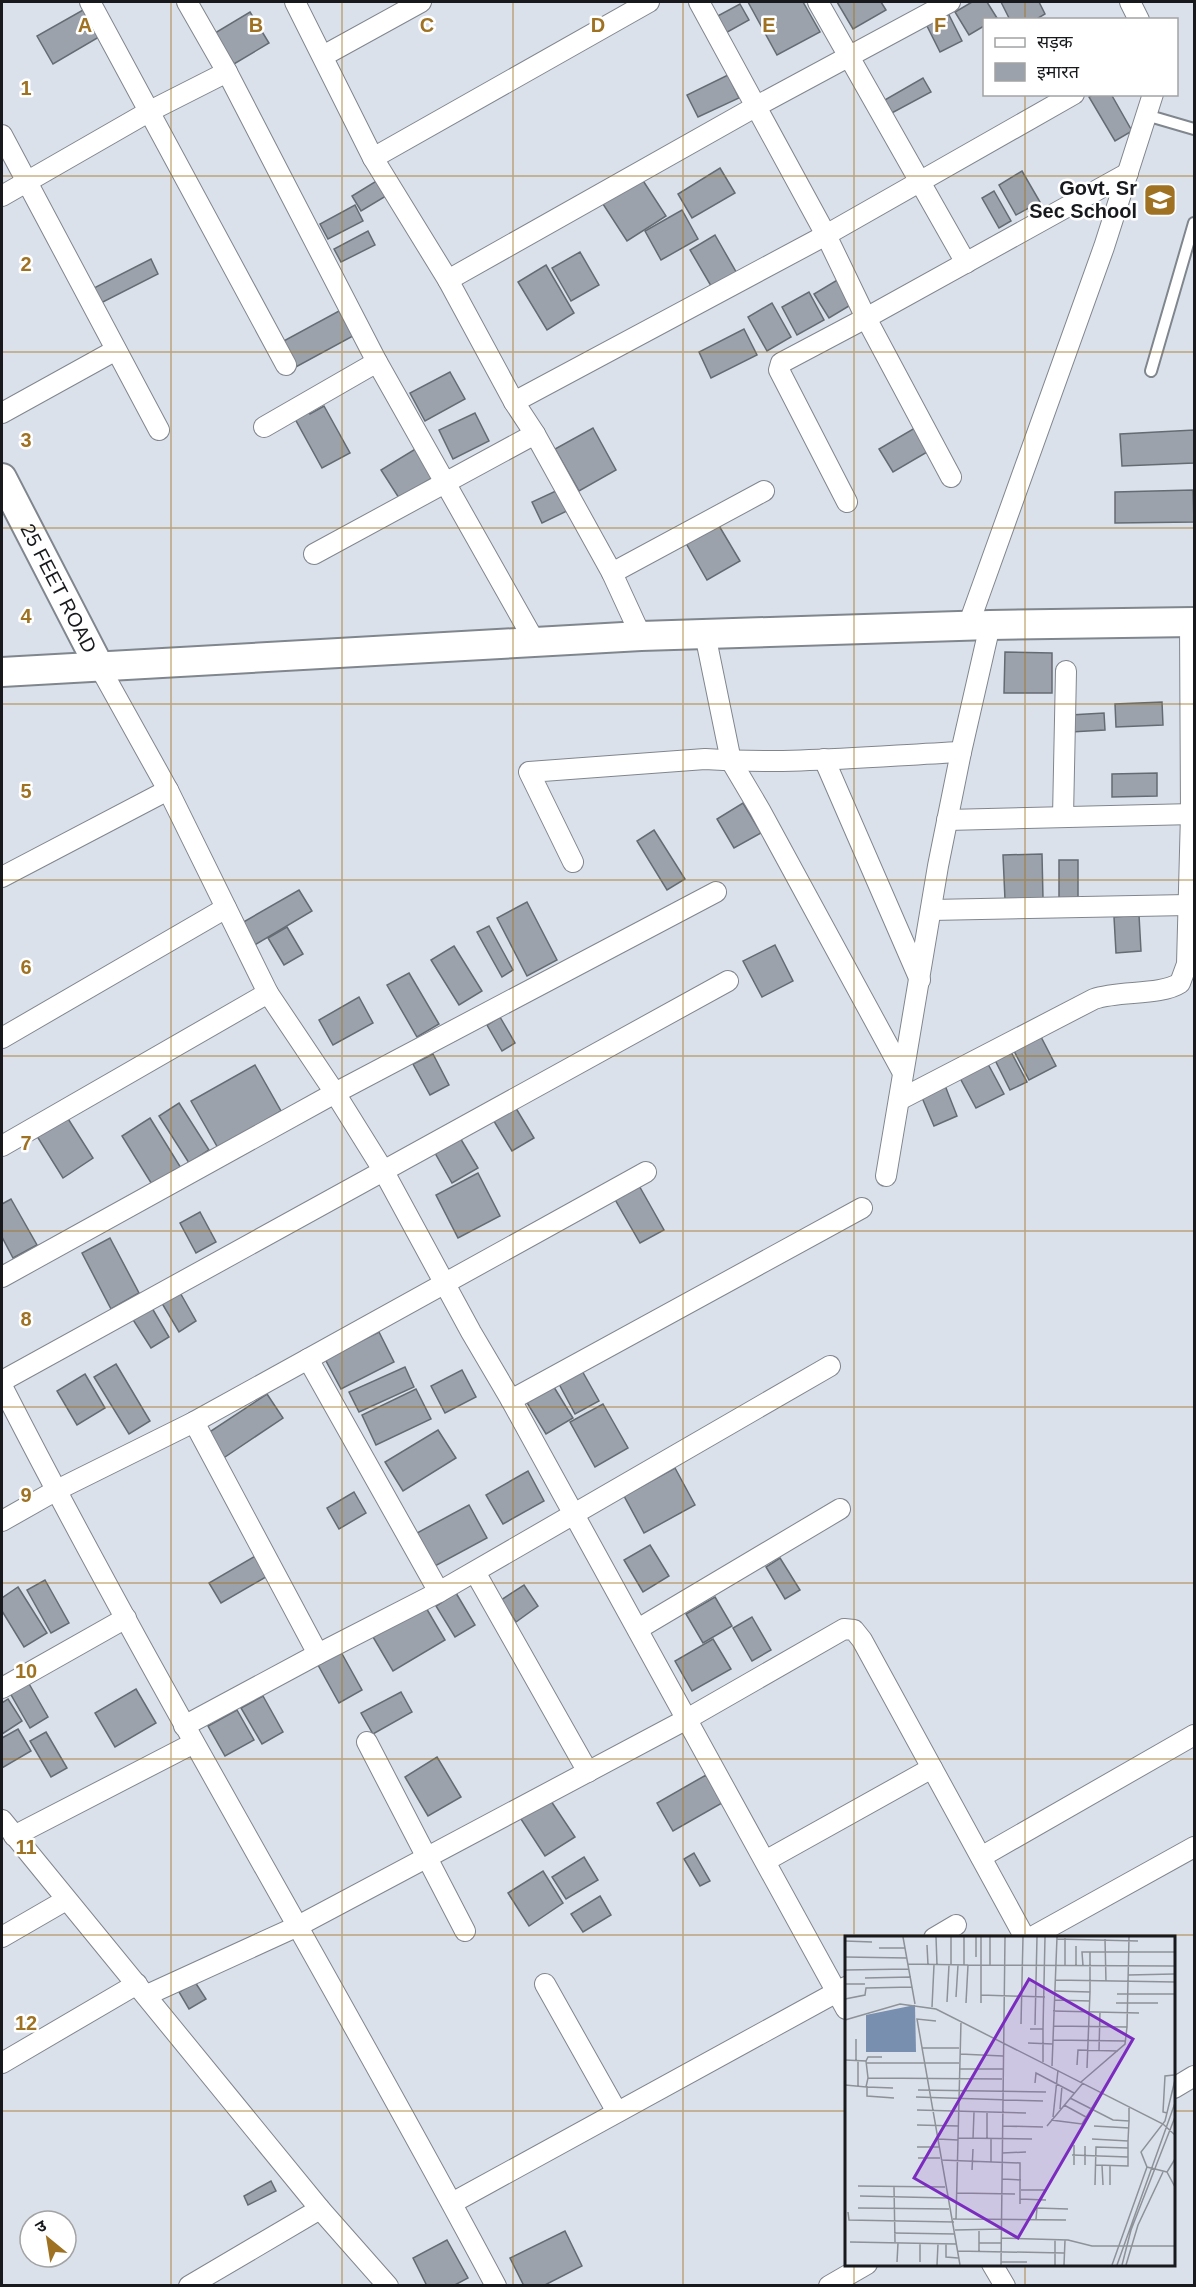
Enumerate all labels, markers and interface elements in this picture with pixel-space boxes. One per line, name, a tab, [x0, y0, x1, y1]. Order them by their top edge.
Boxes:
text: A	[78, 14, 92, 36]
text: B	[249, 14, 263, 36]
text: C	[420, 14, 434, 36]
text: D	[591, 14, 605, 36]
text: E	[762, 14, 776, 36]
text: F	[934, 14, 946, 36]
legend	[983, 18, 1178, 96]
text: सड़क	[1037, 32, 1074, 52]
text: इमारत	[1037, 62, 1080, 82]
text: 1	[20, 77, 32, 99]
place label: Govt. Sr Sec School	[1029, 177, 1137, 222]
school or university icon: Govt. Sr Sec School	[1142, 182, 1178, 218]
text: 2	[20, 253, 32, 275]
text: 3	[20, 429, 32, 451]
street label: 25 FEET ROAD	[17, 520, 101, 656]
text: 4	[20, 605, 32, 627]
text: 5	[20, 780, 32, 802]
text: 6	[20, 956, 32, 978]
text: 7	[20, 1132, 32, 1154]
text: 8	[20, 1308, 32, 1330]
text: 9	[20, 1484, 32, 1506]
text: 10	[15, 1660, 37, 1682]
text: 11	[15, 1836, 37, 1858]
inset map	[845, 1936, 1175, 2266]
text: 12	[15, 2012, 37, 2034]
north arrow	[18, 2209, 78, 2269]
text: उ	[32, 2216, 50, 2236]

